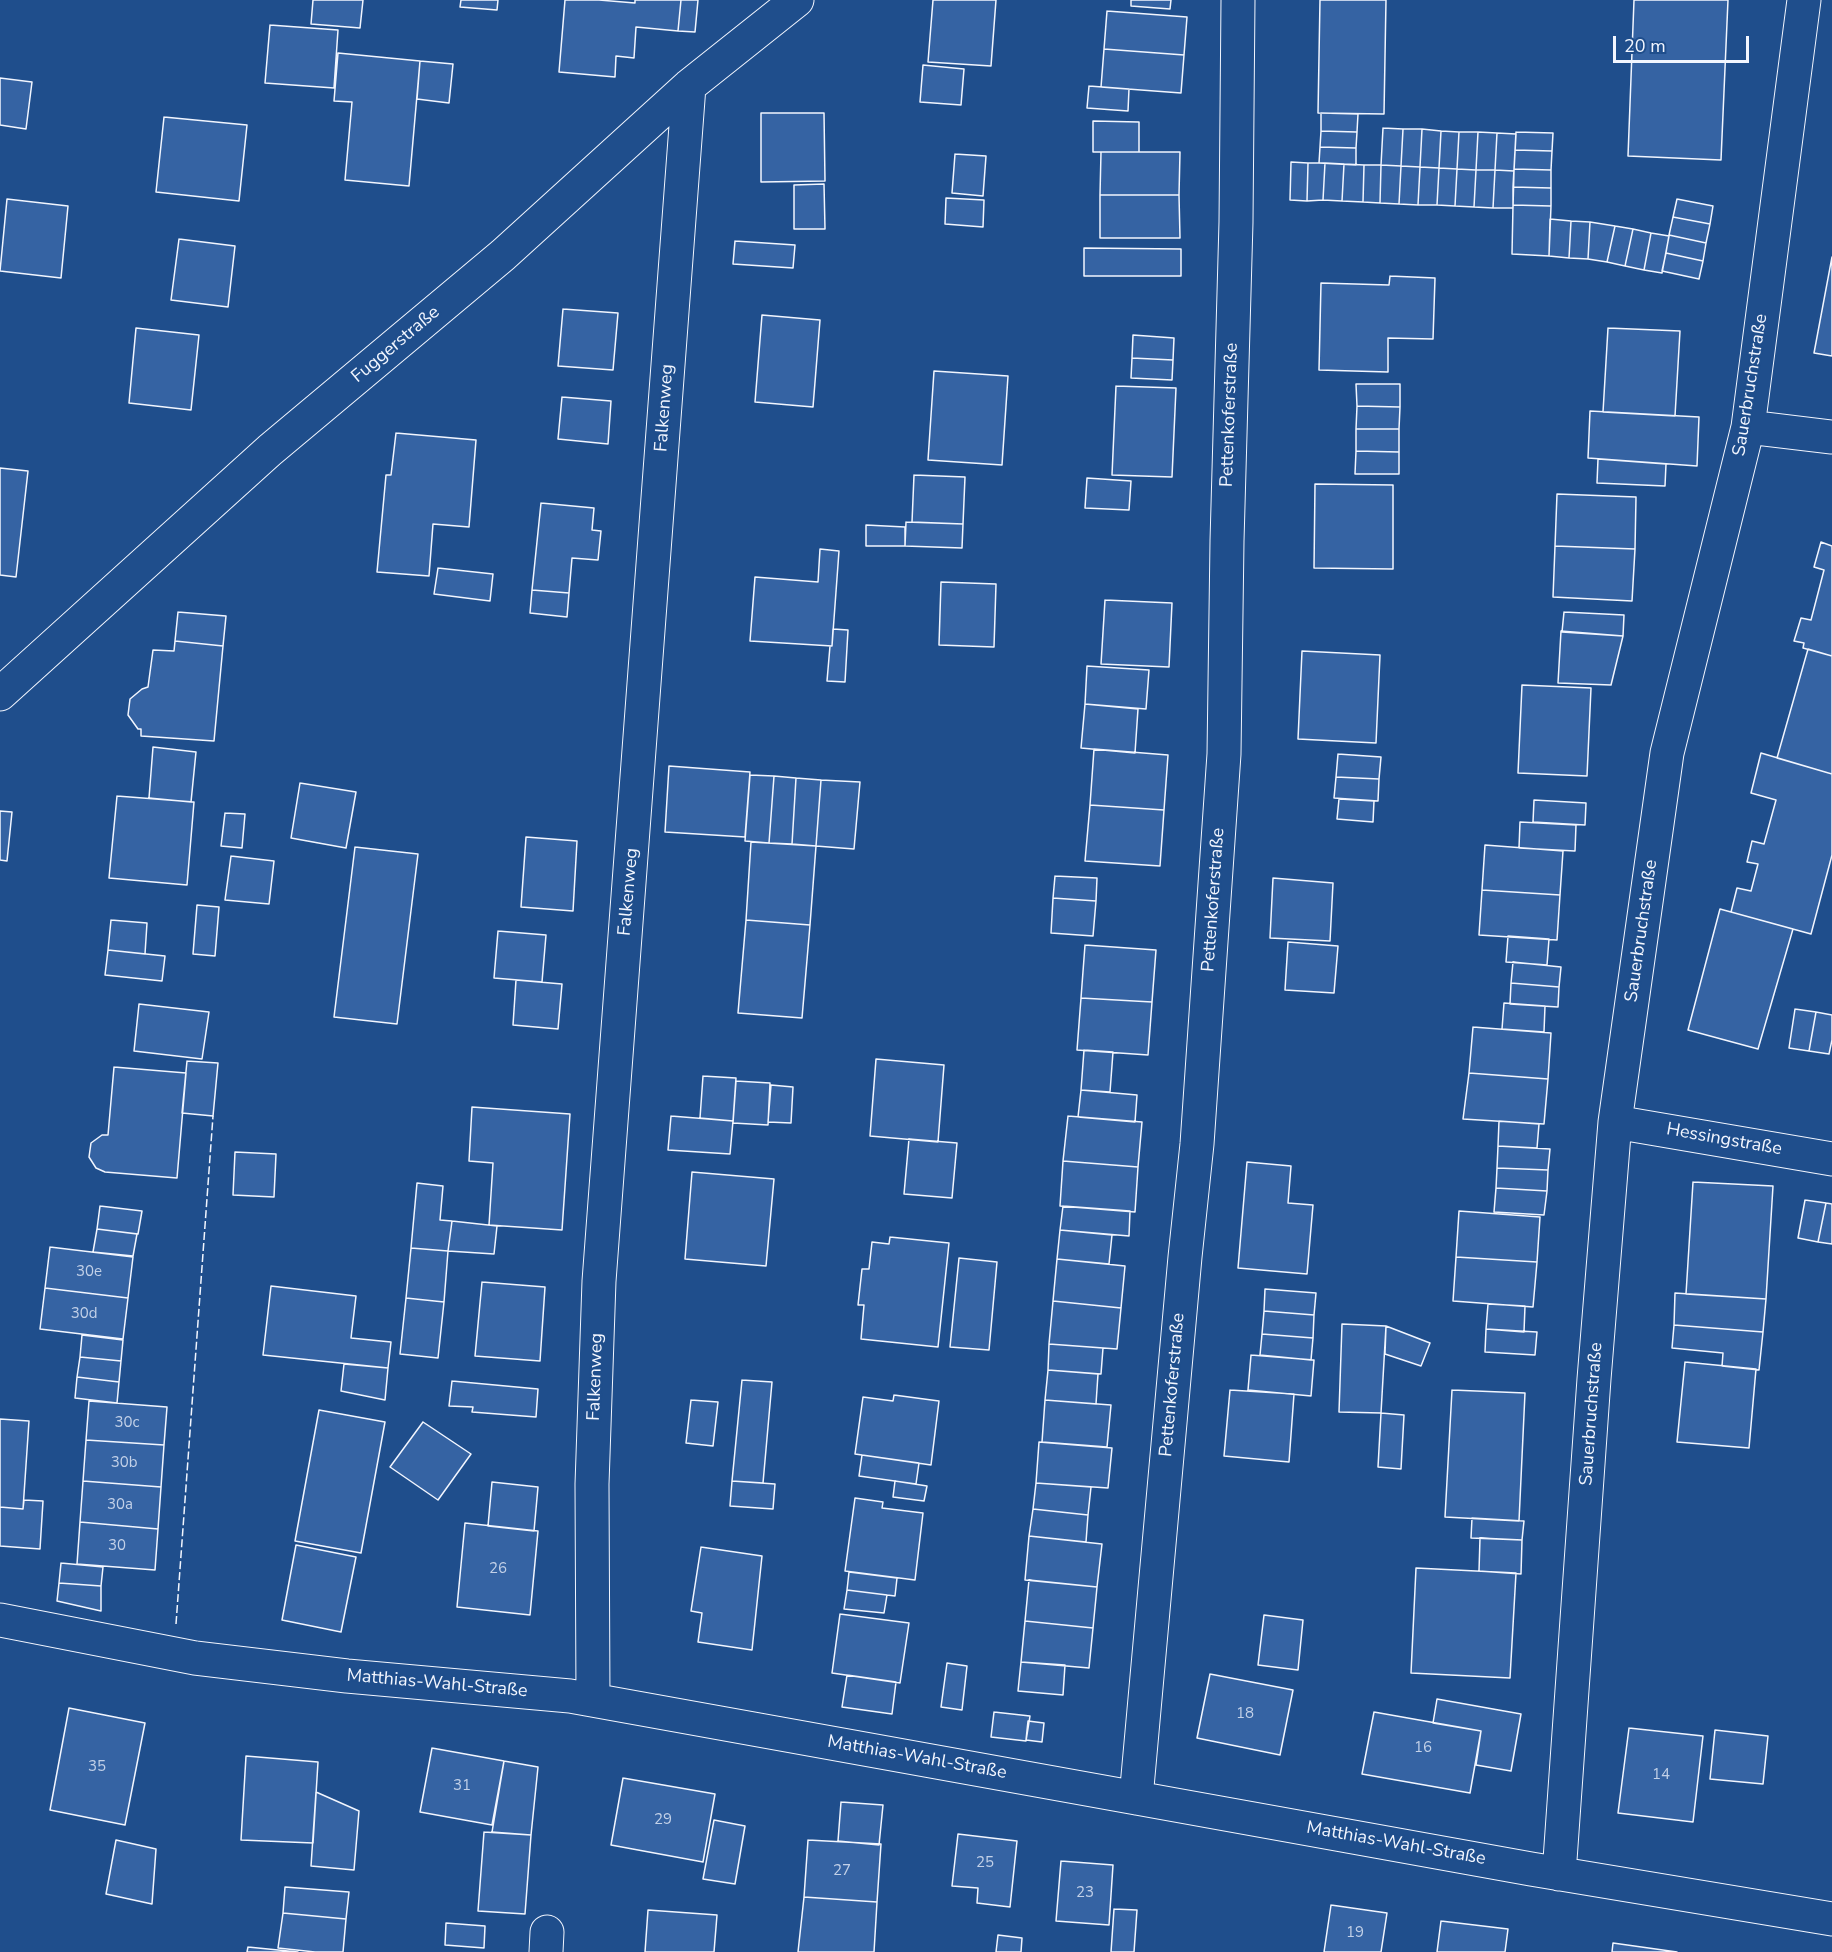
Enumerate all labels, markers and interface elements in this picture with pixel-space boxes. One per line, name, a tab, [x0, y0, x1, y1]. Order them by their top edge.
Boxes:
scale bar	[1616, 24, 1752, 62]
text: 20 m	[1624, 34, 1666, 58]
street label: Fuggerstraße	[348, 302, 444, 388]
street label: Sauerbruchstraße	[1729, 312, 1773, 458]
street label: Pettenkoferstraße	[1217, 342, 1243, 488]
street label: Falkenweg	[651, 363, 679, 453]
street label: Pettenkoferstraße	[1198, 827, 1230, 973]
street label: Falkenweg	[614, 847, 644, 937]
street label: Sauerbruchstraße	[1621, 858, 1663, 1004]
street label: Hessingstraße	[1665, 1119, 1783, 1161]
house number: 30e	[76, 1263, 102, 1281]
house number: 30d	[71, 1305, 97, 1323]
street label: Pettenkoferstraße	[1156, 1312, 1190, 1458]
street label: Falkenweg	[584, 1333, 608, 1421]
street label: Sauerbruchstraße	[1576, 1342, 1608, 1486]
house number: 30c	[115, 1414, 139, 1432]
house number: 30b	[111, 1454, 137, 1472]
house number: 30a	[107, 1496, 133, 1514]
house number: 30	[108, 1537, 126, 1555]
house number: 26	[489, 1560, 507, 1578]
street label: Matthias-Wahl-Straße	[346, 1665, 528, 1703]
house number: 18	[1236, 1705, 1254, 1723]
street label: Matthias-Wahl-Straße	[826, 1732, 1008, 1784]
house number: 16	[1414, 1739, 1432, 1757]
house number: 35	[88, 1758, 106, 1776]
house number: 14	[1652, 1766, 1670, 1784]
house number: 31	[453, 1777, 471, 1795]
house number: 29	[654, 1811, 672, 1829]
street label: Matthias-Wahl-Straße	[1305, 1818, 1487, 1870]
house number: 25	[976, 1854, 994, 1872]
house number: 27	[833, 1862, 851, 1880]
house number: 23	[1076, 1884, 1094, 1902]
house number: 19	[1346, 1924, 1364, 1942]

